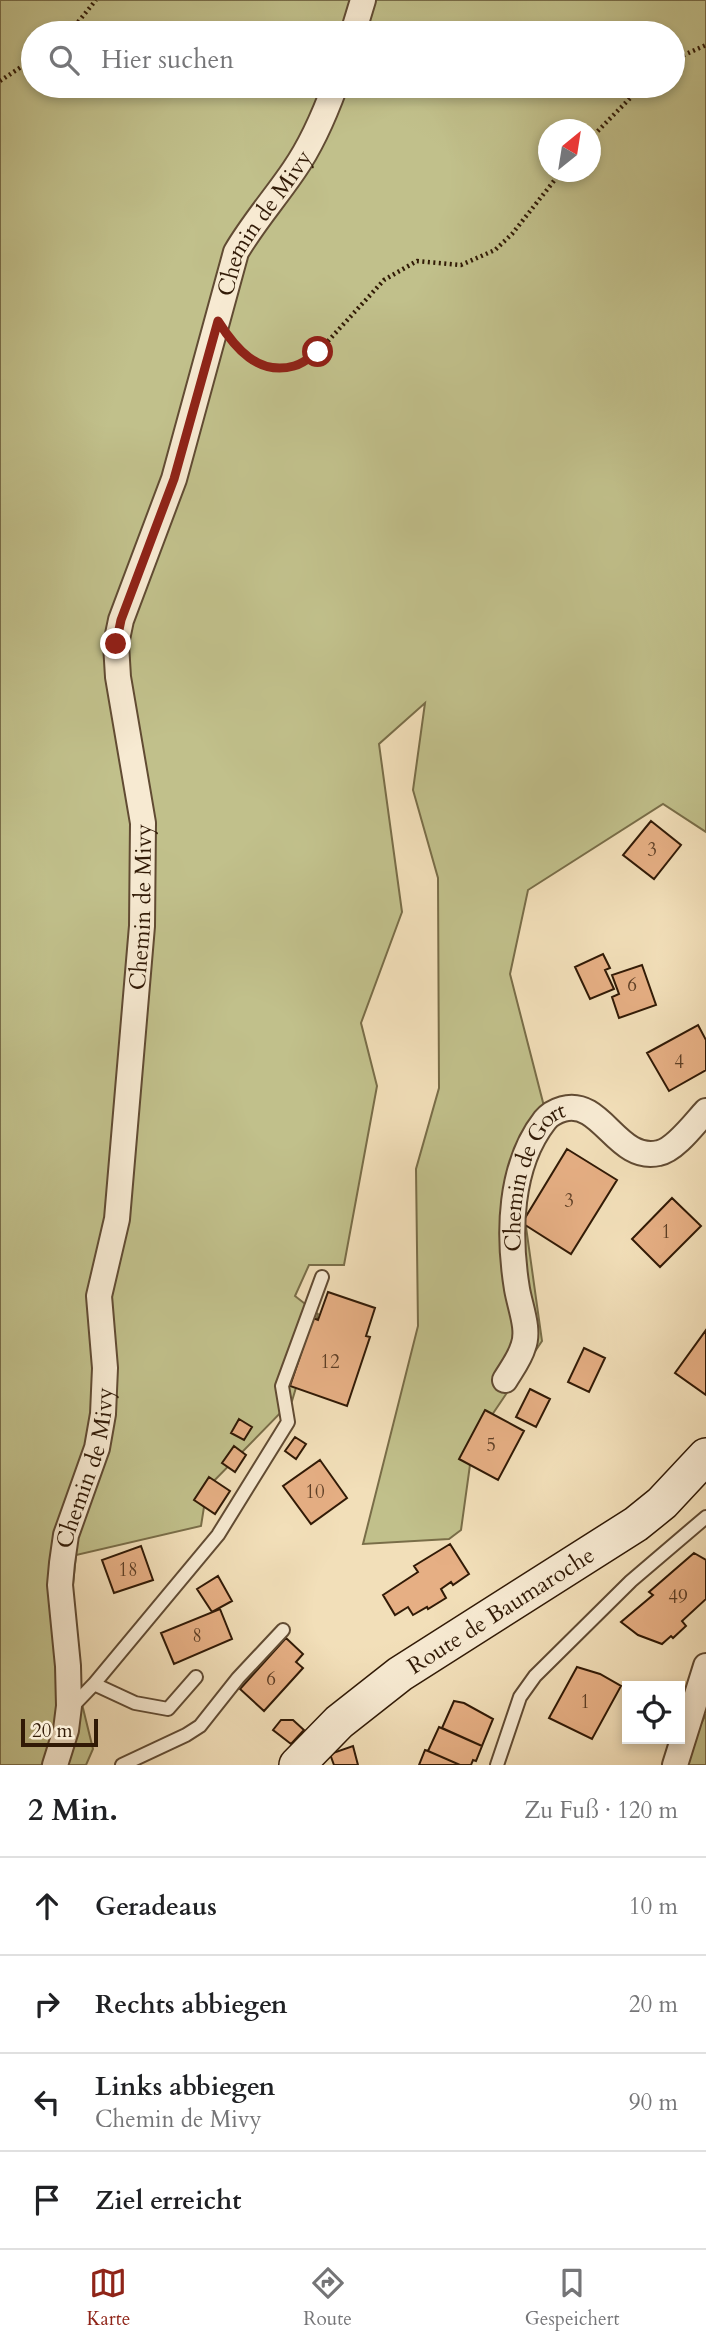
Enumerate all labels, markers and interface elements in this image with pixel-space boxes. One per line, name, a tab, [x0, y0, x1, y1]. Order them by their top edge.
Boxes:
search box	[21, 21, 685, 98]
icon: search	[45, 41, 83, 79]
text: Hier suchen	[101, 42, 234, 77]
north arrow	[538, 119, 601, 182]
street label: Chemin de Mivy	[209, 144, 319, 299]
route start	[302, 336, 333, 367]
route end	[100, 628, 131, 659]
street label: Chemin de Mivy	[121, 823, 158, 991]
house number: 3	[647, 837, 657, 863]
house number: 6	[627, 972, 637, 998]
house number: 4	[674, 1049, 684, 1075]
street label: Chemin de Gort	[497, 1094, 569, 1252]
house number: 3	[564, 1188, 574, 1214]
house number: 1	[661, 1219, 671, 1245]
house number: 12	[320, 1349, 340, 1375]
street label: Chemin de Mivy	[49, 1387, 120, 1550]
house number: 5	[486, 1432, 496, 1458]
house number: 10	[305, 1479, 325, 1505]
street label: Route de Baumaroche	[401, 1539, 600, 1681]
house number: 18	[118, 1557, 138, 1583]
house number: 49	[668, 1584, 688, 1610]
house number: 8	[192, 1623, 202, 1649]
house number: 6	[266, 1666, 276, 1692]
map controls	[622, 1681, 685, 1744]
button: locate	[622, 1681, 685, 1744]
house number: 1	[580, 1689, 590, 1715]
scale bar	[21, 1716, 98, 1748]
text: 20 m	[32, 1718, 73, 1744]
text: 2 Min.	[28, 1790, 118, 1831]
text: Zu Fuß · 120 m	[524, 1795, 678, 1826]
icon: ahead	[28, 1887, 66, 1925]
text: Geradeaus	[95, 1889, 217, 1924]
text: 10 m	[629, 1891, 678, 1922]
icon: right	[28, 1985, 66, 2023]
text: Rechts abbiegen	[95, 1987, 287, 2022]
text: 20 m	[629, 1989, 678, 2020]
text: Links abbiegen	[95, 2069, 275, 2104]
icon: left	[28, 2083, 66, 2121]
text: 90 m	[629, 2087, 678, 2118]
text: Chemin de Mivy	[95, 2104, 262, 2135]
icon: arrive	[28, 2181, 66, 2219]
text: Ziel erreicht	[95, 2183, 241, 2218]
tab: Karte	[86, 2264, 130, 2332]
tab: Route	[303, 2264, 352, 2332]
tab: Gespeichert	[525, 2264, 620, 2332]

